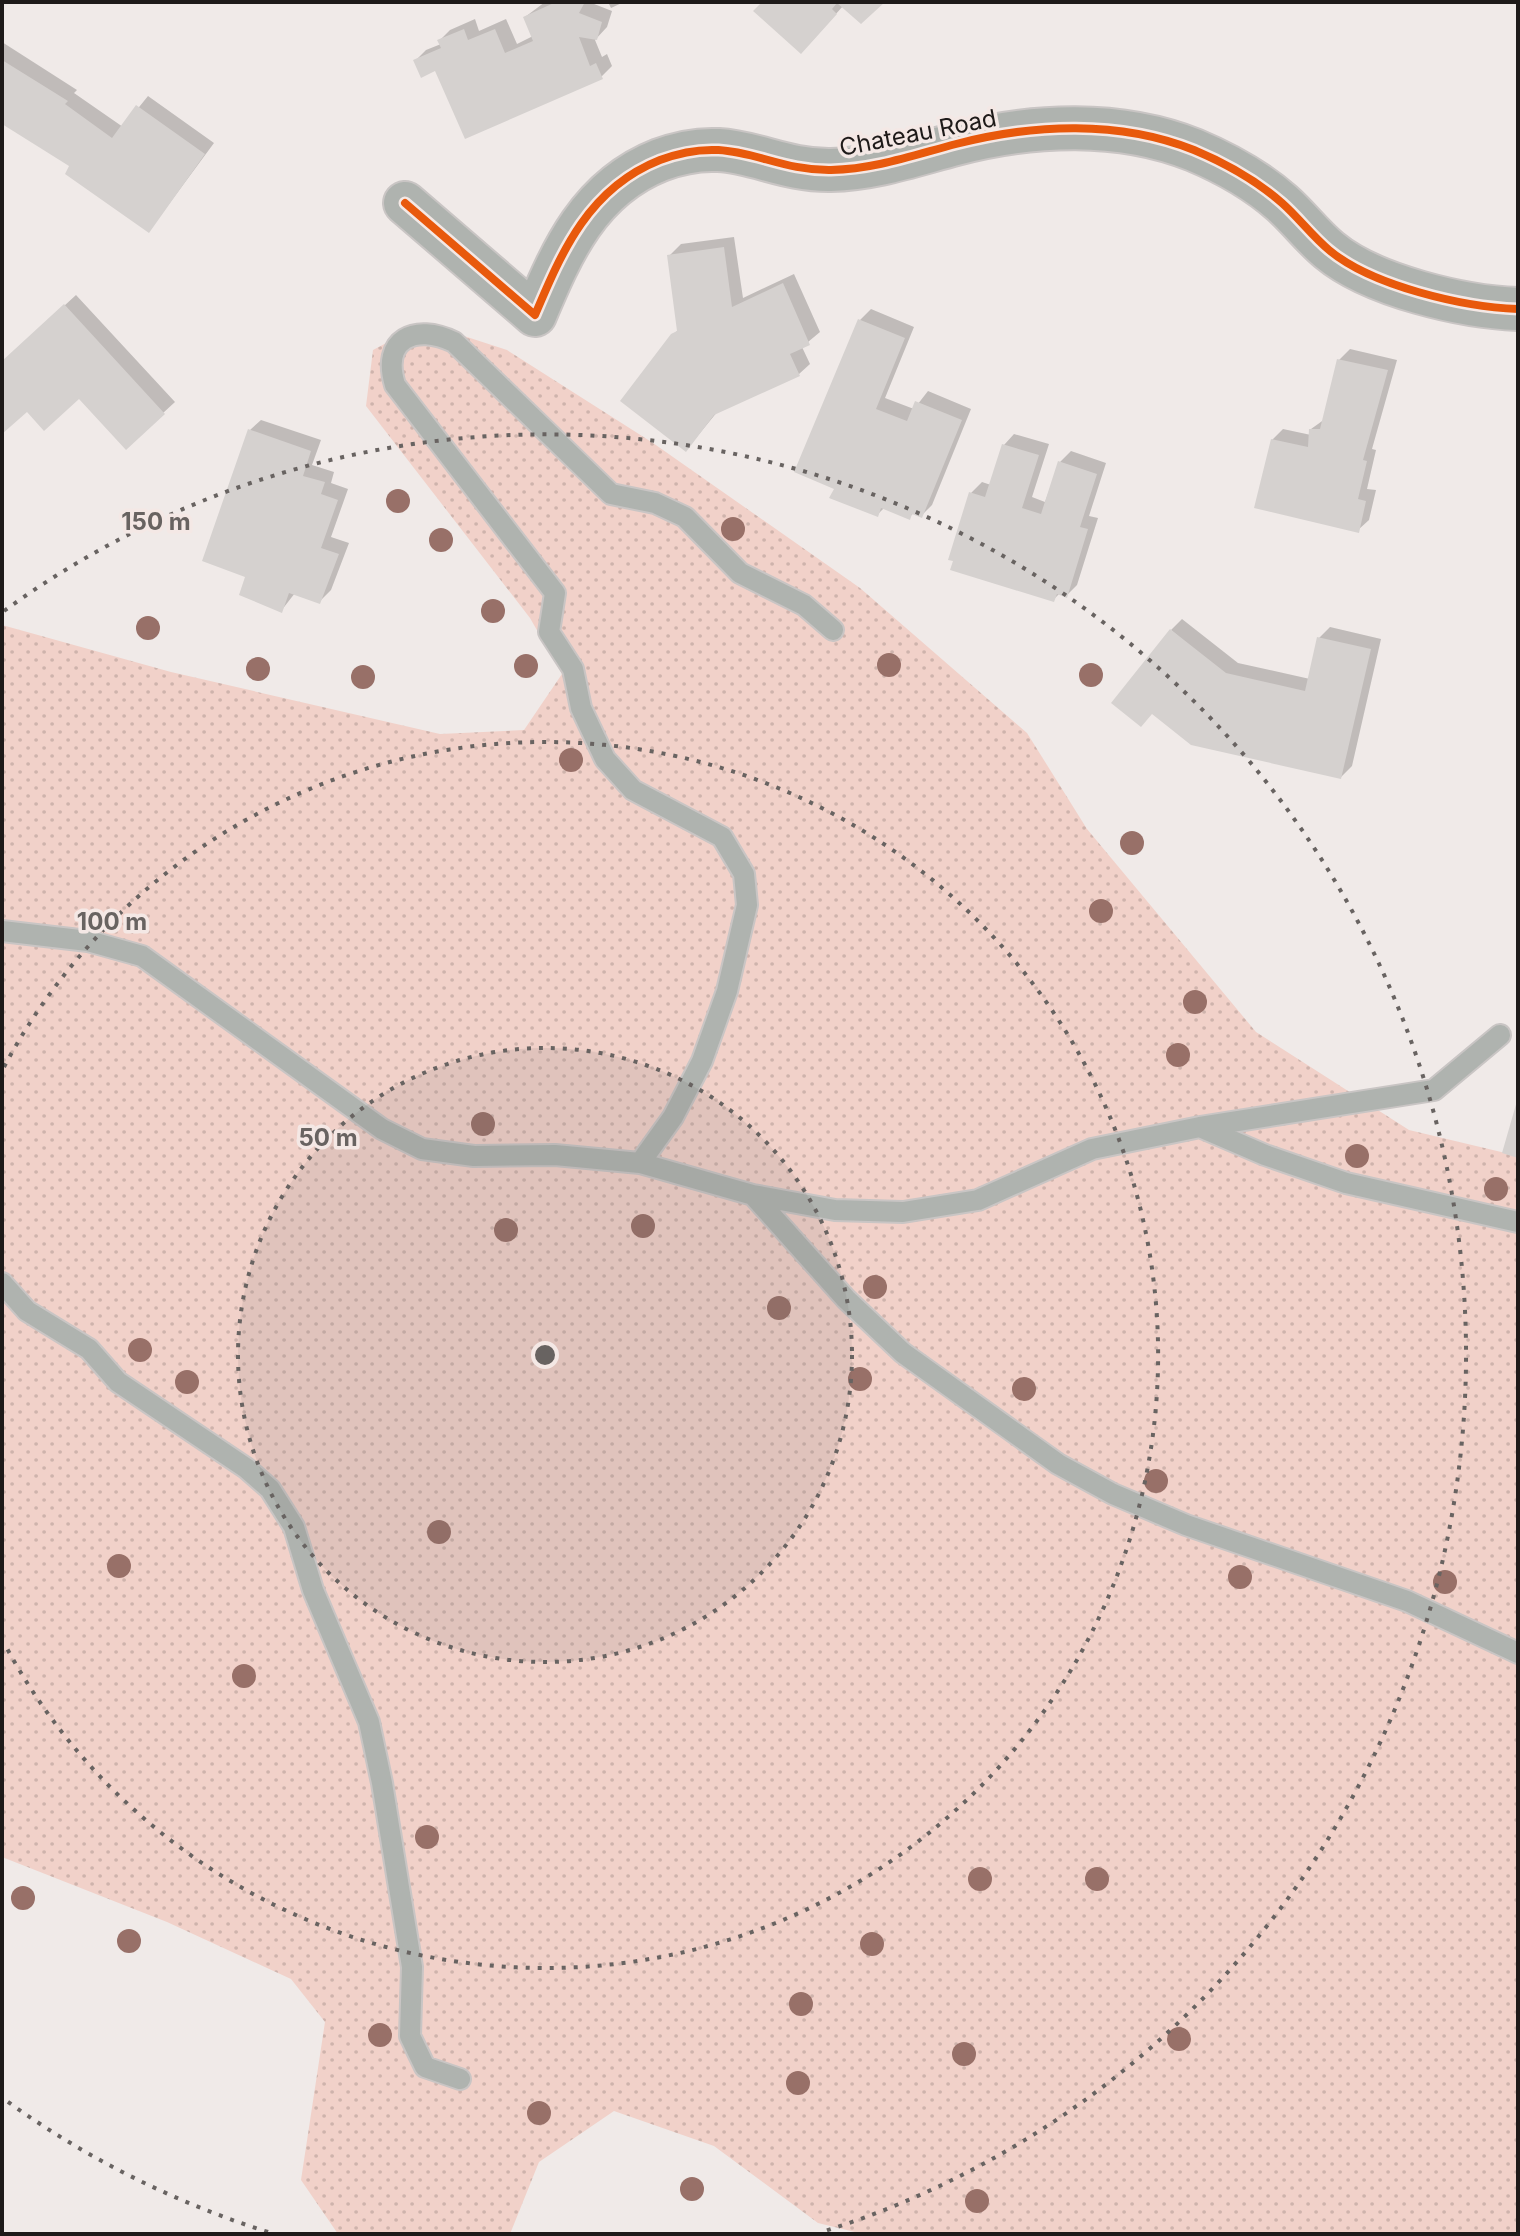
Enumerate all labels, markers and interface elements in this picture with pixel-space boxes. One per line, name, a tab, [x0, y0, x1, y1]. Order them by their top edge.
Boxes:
street label: Chateau Road	[837, 103, 999, 162]
text: 150 m	[121, 507, 191, 536]
text: 100 m	[77, 907, 147, 936]
text: 50 m	[298, 1123, 358, 1152]
centre of rings	[531, 1341, 559, 1369]

